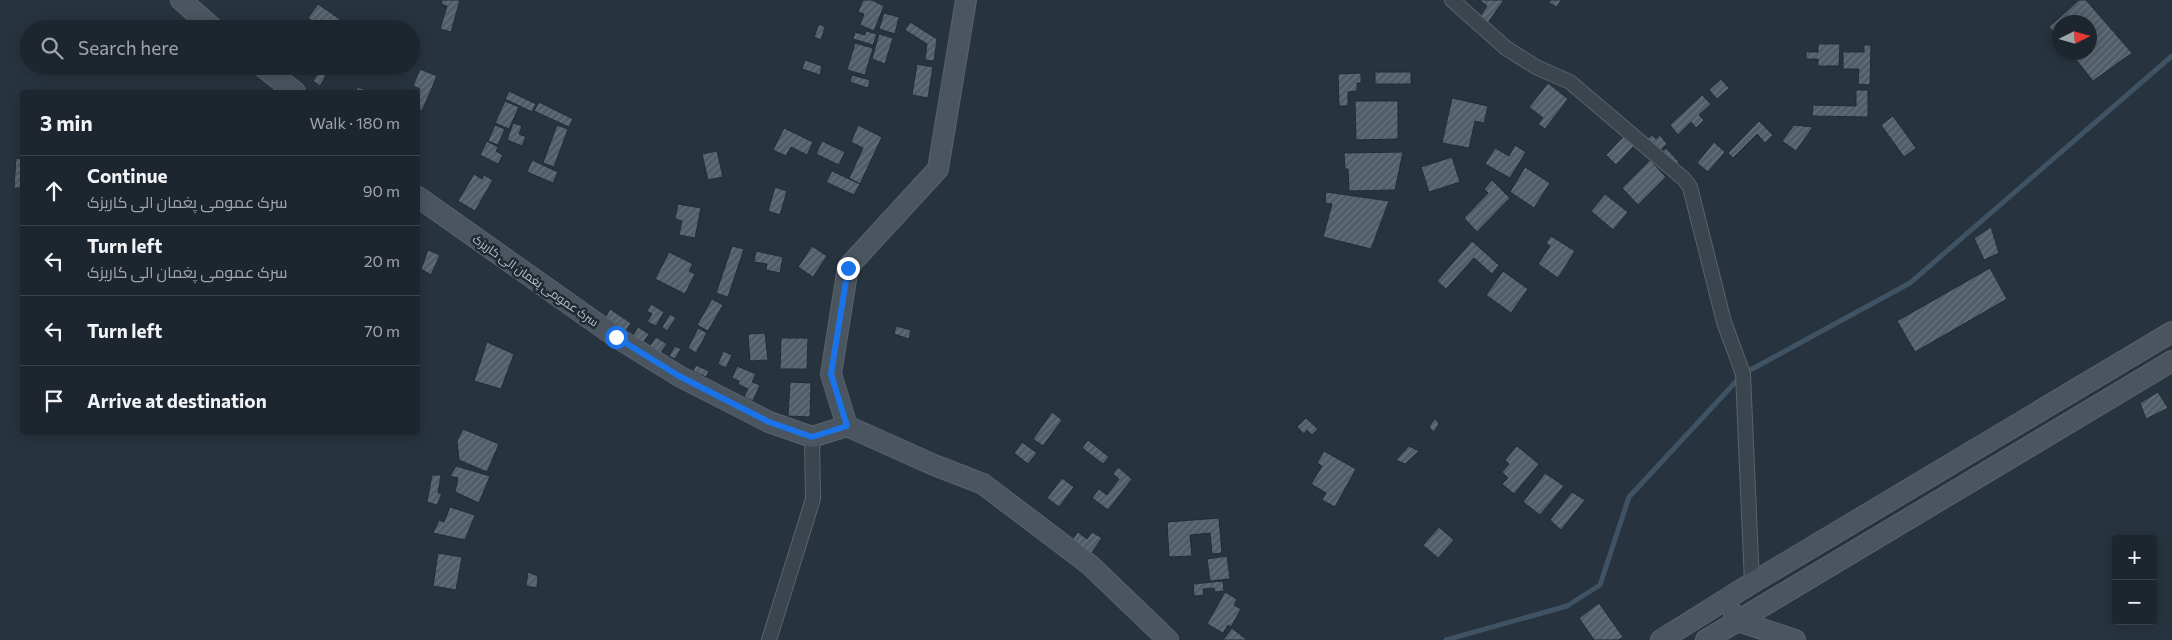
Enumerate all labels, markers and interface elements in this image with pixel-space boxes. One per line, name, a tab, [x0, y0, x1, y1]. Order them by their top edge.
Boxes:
north arrow	[2052, 15, 2097, 60]
search box	[20, 20, 420, 75]
icon: search	[38, 34, 66, 62]
text: Search here	[78, 36, 178, 59]
text: 3 min	[40, 110, 93, 135]
text: Walk · 180 m	[310, 113, 400, 132]
text: Continue	[87, 164, 167, 187]
icon: ahead	[40, 177, 68, 205]
text: 90 m	[363, 181, 400, 200]
text: سرک عمومی پغمان الی کاریزک	[87, 192, 288, 211]
street label: سرک عمومی پغمان الی کاریزک	[469, 231, 602, 331]
text: Turn left	[87, 234, 162, 257]
icon: left	[40, 247, 68, 275]
text: 20 m	[364, 251, 400, 270]
route end	[837, 257, 860, 280]
text: سرک عمومی پغمان الی کاریزک	[87, 262, 288, 281]
icon: left	[40, 317, 68, 345]
text: Turn left	[87, 319, 162, 342]
text: 70 m	[364, 321, 400, 340]
route start	[605, 326, 628, 349]
icon: arrive	[40, 387, 68, 415]
text: Arrive at destination	[87, 389, 267, 412]
map controls	[2112, 535, 2157, 625]
button: +	[2112, 535, 2157, 580]
button: −	[2112, 580, 2157, 625]

